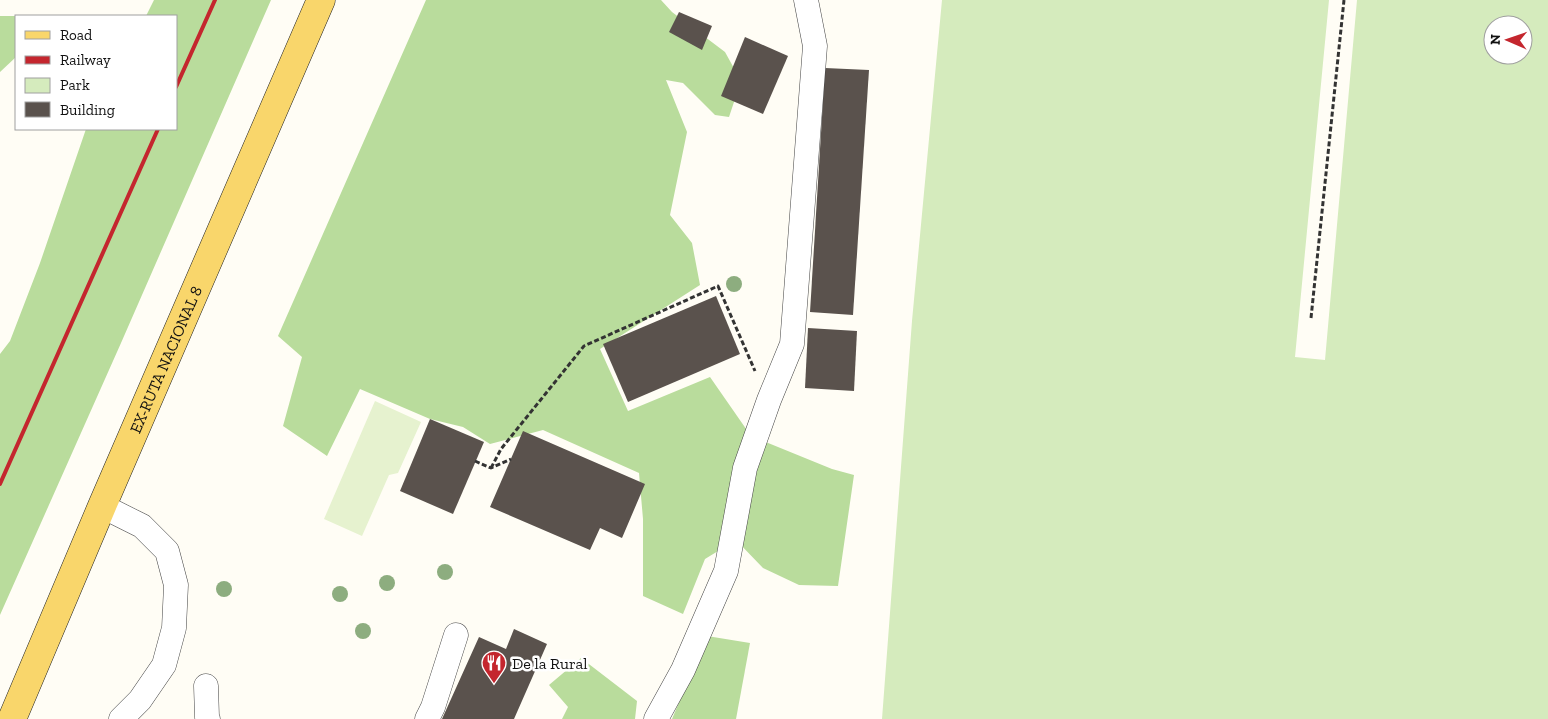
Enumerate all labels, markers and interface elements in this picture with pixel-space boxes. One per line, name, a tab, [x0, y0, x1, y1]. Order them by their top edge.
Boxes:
legend	[15, 15, 178, 130]
north arrow	[1483, 15, 1533, 65]
text: Road	[60, 26, 93, 44]
text: N	[1487, 34, 1504, 45]
text: Railway	[60, 51, 111, 69]
text: Park	[60, 76, 90, 94]
text: Building	[60, 101, 115, 119]
street label: EX-RUTA NACIONAL 8	[126, 283, 206, 436]
restaurant icon: De la Rural	[481, 650, 507, 684]
place label: De la Rural	[512, 654, 588, 673]

